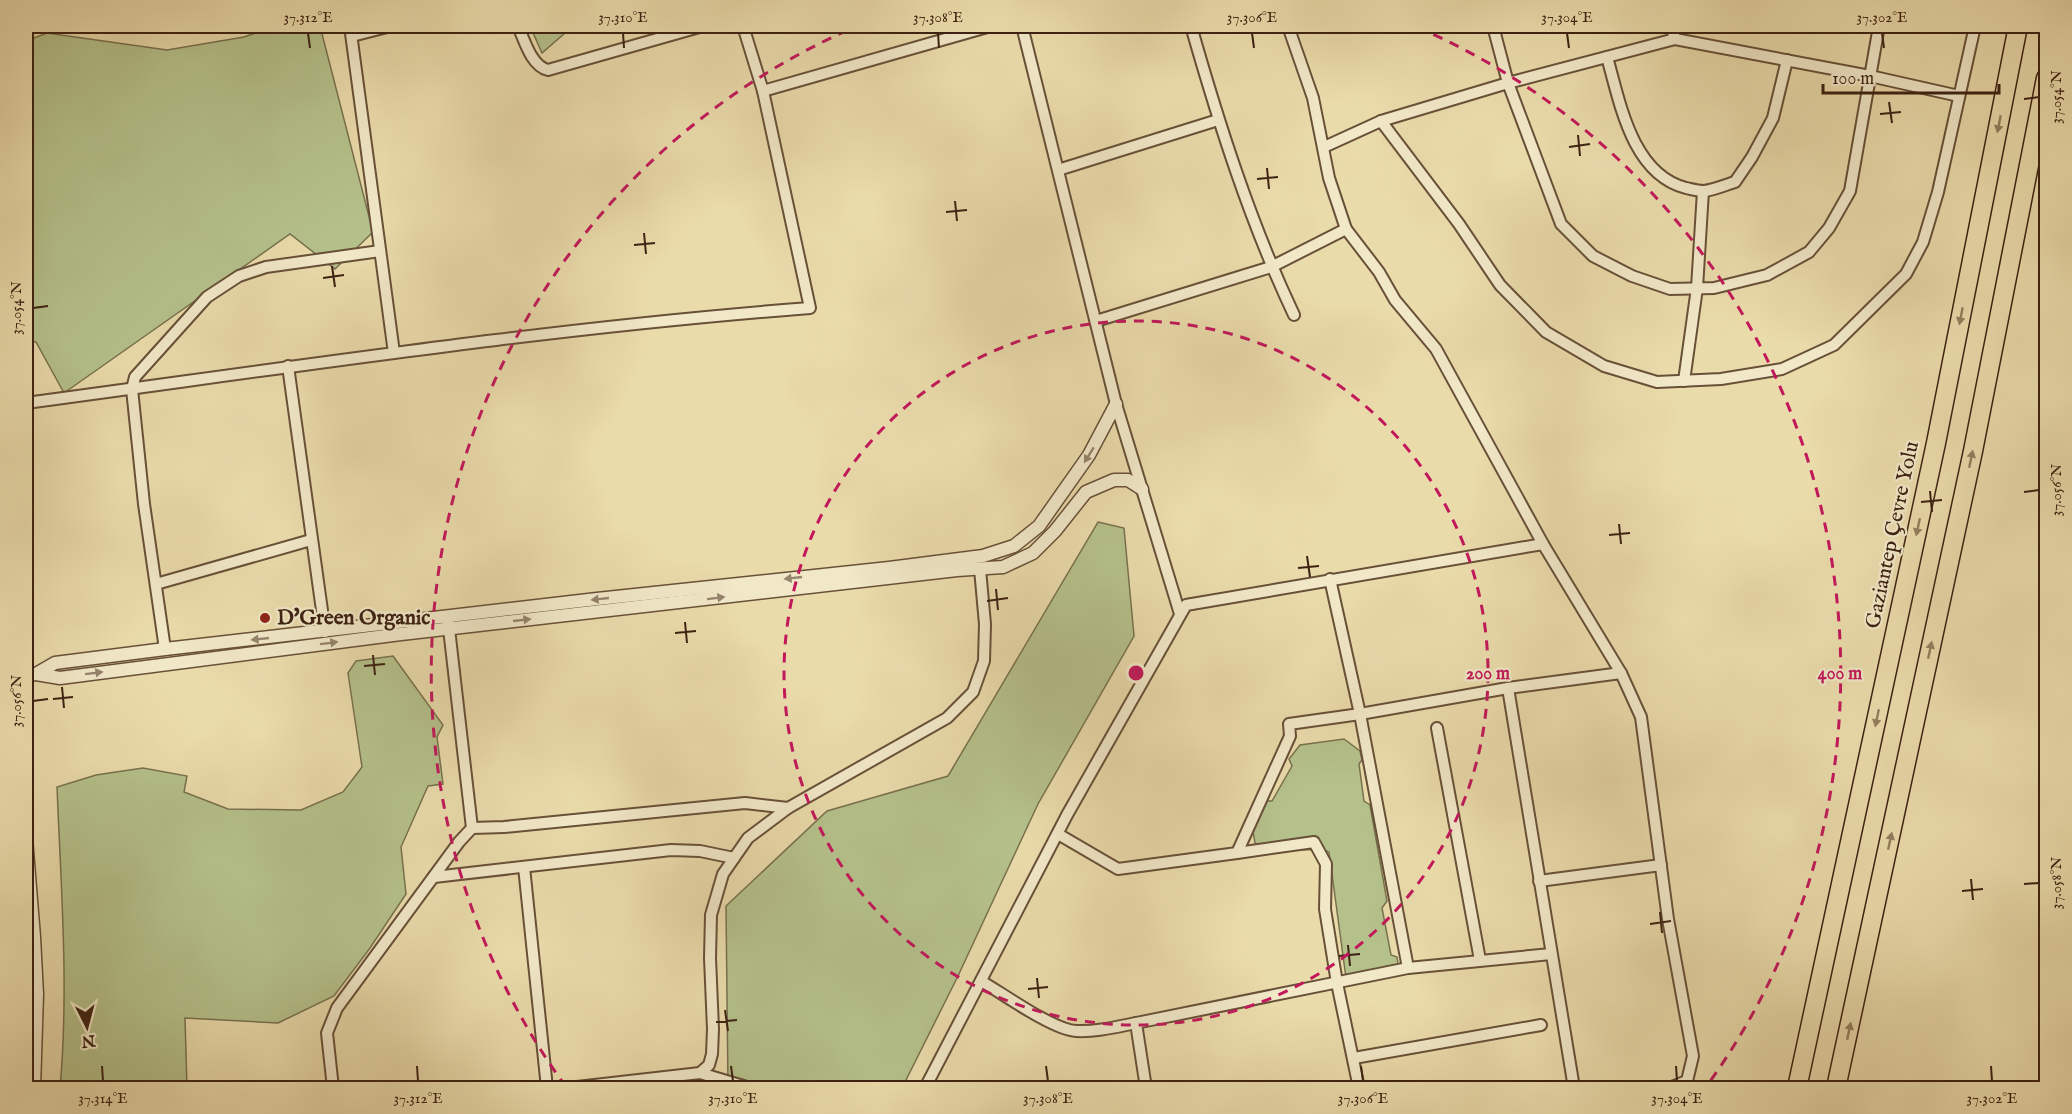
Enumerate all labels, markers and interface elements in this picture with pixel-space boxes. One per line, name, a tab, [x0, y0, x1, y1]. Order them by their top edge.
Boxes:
text: 37.312°E	[283, 8, 333, 27]
text: 37.310°E	[598, 8, 648, 27]
text: 37.308°E	[913, 8, 963, 27]
text: 37.306°E	[1227, 8, 1277, 27]
text: 37.304°E	[1541, 8, 1593, 27]
text: 37.302°E	[1857, 8, 1908, 27]
scale bar	[1823, 57, 1998, 95]
text: 100 m	[1832, 68, 1874, 91]
text: 37.054°N	[2047, 70, 2066, 124]
one-way arrow	[1994, 115, 2003, 134]
text: 37.054°N	[7, 281, 26, 335]
one-way arrow	[1956, 306, 1966, 325]
street label: Gaziantep Çevre Yolu	[1860, 439, 1926, 631]
one-way arrow	[1083, 447, 1094, 463]
one-way arrow	[1967, 450, 1976, 469]
text: 37.056°N	[2047, 464, 2066, 516]
one-way arrow	[1913, 518, 1922, 537]
one-way arrow	[784, 573, 803, 583]
one-way arrow	[707, 593, 726, 603]
one-way arrow	[590, 594, 609, 604]
place label: D'Green Organic	[277, 605, 430, 632]
marker: D'Green Organic	[258, 611, 272, 625]
one-way arrow	[513, 615, 532, 625]
one-way arrow	[250, 634, 269, 644]
one-way arrow	[319, 638, 338, 647]
one-way arrow	[1926, 640, 1935, 659]
centre of rings	[1126, 663, 1146, 683]
text: 200 m	[1466, 663, 1510, 686]
text: 400 m	[1818, 663, 1862, 686]
one-way arrow	[84, 668, 103, 678]
text: 37.056°N	[7, 675, 26, 727]
one-way arrow	[1872, 708, 1881, 727]
one-way arrow	[1885, 831, 1895, 850]
text: 37.058°N	[2047, 857, 2066, 909]
north arrow	[57, 997, 117, 1057]
one-way arrow	[1845, 1022, 1854, 1041]
text: N	[80, 1029, 97, 1051]
text: 37.314°E	[78, 1089, 128, 1108]
text: 37.312°E	[393, 1089, 443, 1108]
text: 37.310°E	[708, 1089, 758, 1108]
text: 37.308°E	[1023, 1089, 1073, 1108]
text: 37.306°E	[1338, 1089, 1388, 1108]
text: 37.304°E	[1651, 1089, 1703, 1108]
text: 37.302°E	[1967, 1089, 2018, 1108]

